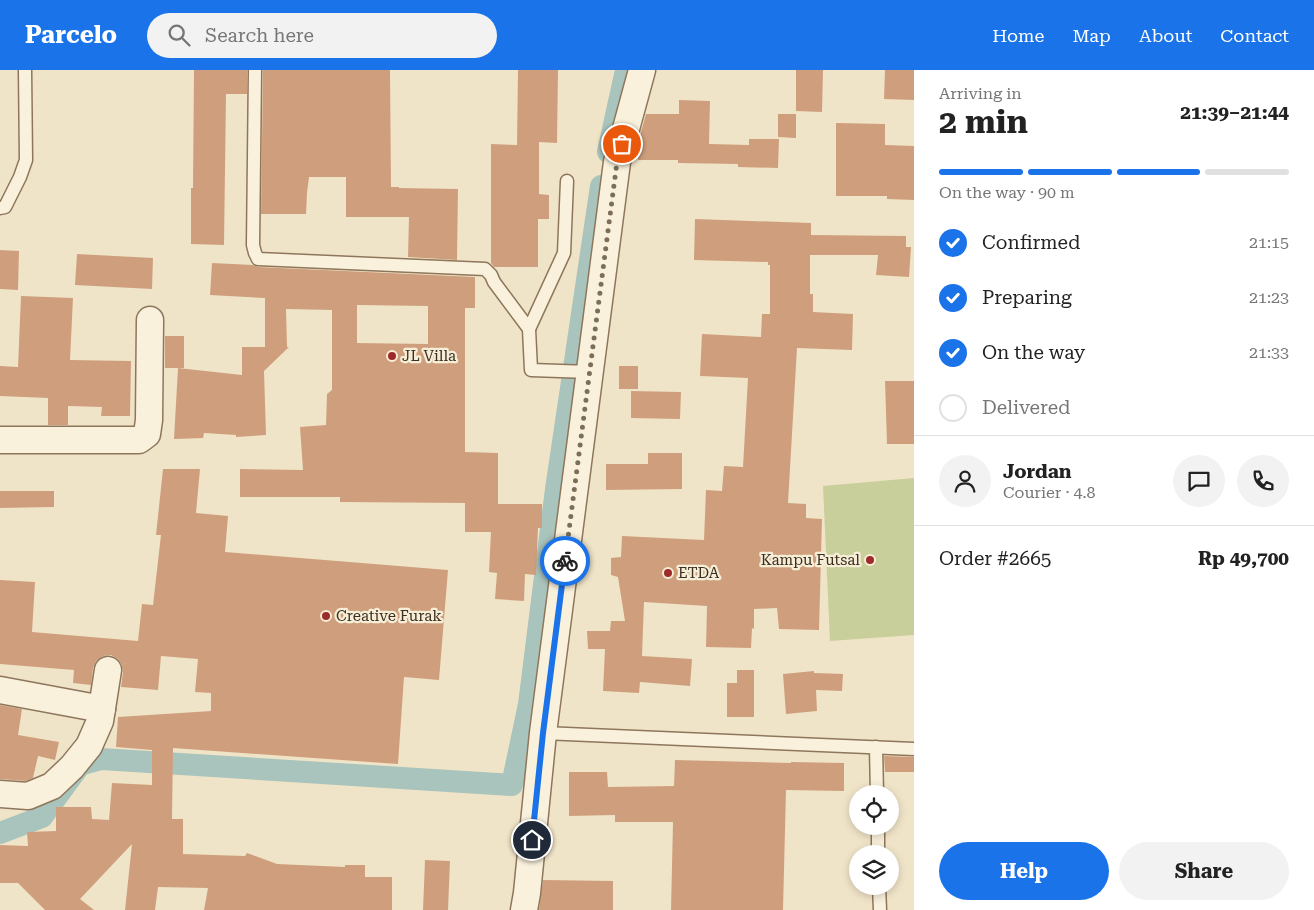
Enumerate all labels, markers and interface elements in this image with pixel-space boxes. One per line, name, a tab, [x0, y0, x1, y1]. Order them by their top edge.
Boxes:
search box	[147, 13, 497, 58]
text: Parcelo	[25, 21, 117, 49]
icon: search	[165, 21, 193, 49]
text: Search here	[205, 24, 314, 47]
text: Home	[992, 25, 1044, 46]
text: Map	[1072, 25, 1111, 46]
text: About	[1139, 25, 1192, 46]
text: Contact	[1220, 25, 1289, 46]
text: Arriving in	[939, 84, 1022, 103]
text: 21:39–21:44	[1180, 101, 1289, 124]
text: 2 min	[939, 103, 1028, 141]
pin	[601, 123, 643, 165]
icon: bag	[608, 130, 636, 158]
text: On the way · 90 m	[939, 183, 1075, 202]
icon: check	[939, 229, 967, 257]
text: Confirmed	[982, 231, 1080, 254]
text: 21:15	[1249, 233, 1289, 252]
icon: check	[939, 284, 967, 312]
text: Preparing	[982, 286, 1072, 309]
text: 21:23	[1249, 288, 1289, 307]
icon: check	[939, 339, 967, 367]
text: On the way	[982, 341, 1085, 364]
text: 21:33	[1249, 343, 1289, 362]
place label: JL Villa	[402, 347, 456, 365]
marker: JL Villa	[386, 350, 398, 362]
text: Delivered	[982, 396, 1070, 419]
button: person	[939, 455, 991, 507]
button: chat	[1173, 455, 1225, 507]
button: phone	[1237, 455, 1289, 507]
text: Jordan	[1003, 460, 1072, 483]
text: Courier · 4.8	[1003, 483, 1096, 502]
courier	[540, 536, 590, 586]
icon: bike	[551, 547, 579, 575]
text: Order #2665	[939, 547, 1051, 570]
text: Rp 49,700	[1198, 547, 1289, 570]
place label: Kampu Futsal	[761, 551, 860, 569]
marker: Kampu Futsal	[864, 554, 876, 566]
place label: ETDA	[678, 564, 720, 582]
marker: ETDA	[662, 567, 674, 579]
place label: Creative Furak	[336, 607, 442, 625]
marker: Creative Furak	[320, 610, 332, 622]
map controls	[849, 785, 899, 895]
button: locate	[849, 785, 899, 835]
pin	[511, 819, 553, 861]
icon: home	[518, 826, 546, 854]
button: Help	[939, 842, 1109, 900]
button: Share	[1119, 842, 1289, 900]
button: layers	[849, 845, 899, 895]

